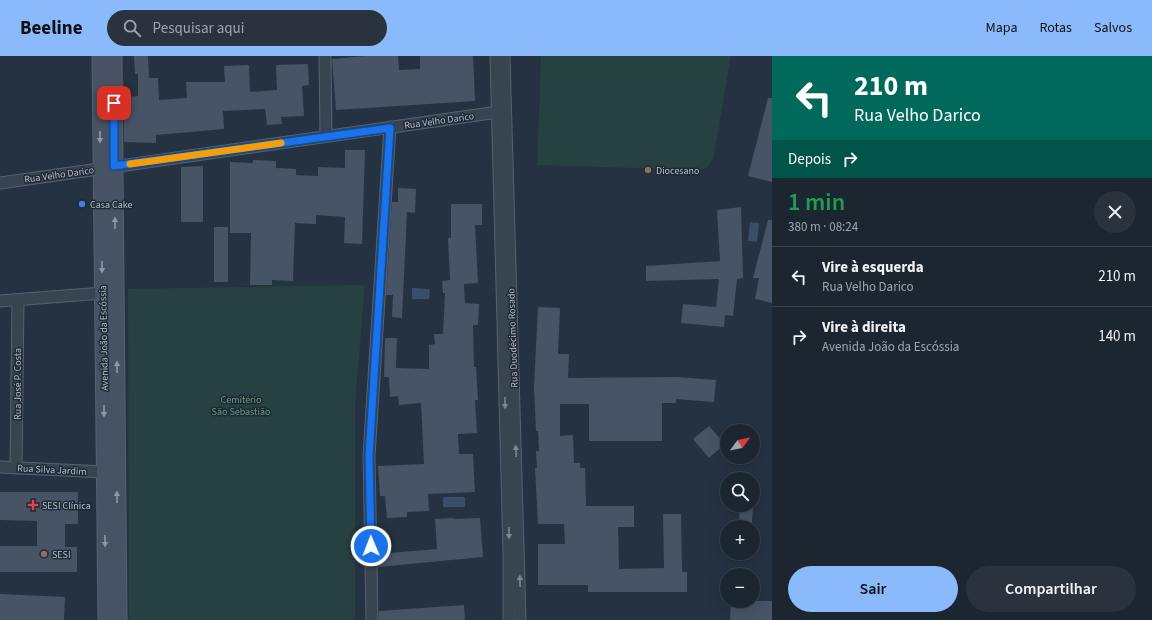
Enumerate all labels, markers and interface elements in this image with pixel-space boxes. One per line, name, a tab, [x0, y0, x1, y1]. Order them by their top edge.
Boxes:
search box	[107, 10, 387, 46]
text: Beeline	[20, 15, 83, 42]
icon: search	[121, 17, 143, 39]
text: Pesquisar aqui	[153, 18, 244, 39]
text: Mapa	[986, 18, 1017, 38]
text: Rotas	[1039, 18, 1072, 38]
text: Salvos	[1094, 18, 1132, 38]
text: 210 m	[854, 66, 928, 106]
icon: left	[788, 72, 840, 124]
pin	[97, 86, 131, 120]
icon: arrive	[103, 92, 125, 114]
text: Rua Velho Darico	[854, 103, 981, 128]
street label: Rua Velho Darico	[403, 109, 475, 133]
one-way arrow	[97, 131, 103, 144]
icon: right	[839, 148, 861, 170]
text: Depois	[788, 149, 831, 170]
street label: Rua Velho Darico	[23, 163, 95, 187]
place label: Diocesano	[656, 164, 699, 178]
marker: Diocesano	[643, 165, 653, 175]
text: 1 min	[788, 185, 845, 220]
button: close	[1094, 191, 1136, 233]
place label: Casa Cake	[90, 198, 132, 212]
marker: Casa Cake	[77, 199, 87, 209]
one-way arrow	[112, 216, 118, 229]
text: 380 m · 08:24	[788, 218, 858, 236]
text: Vire à esquerda	[822, 257, 924, 278]
one-way arrow	[99, 261, 105, 274]
icon: left	[788, 266, 810, 288]
text: 210 m	[1098, 266, 1136, 287]
text: Rua Velho Darico	[822, 278, 914, 296]
street label: Avenida João da Escóssia	[96, 285, 112, 391]
street label: Rua Duodécimo Rosado	[504, 288, 522, 388]
text: Vire à direita	[822, 317, 906, 338]
icon: right	[788, 326, 810, 348]
text: 140 m	[1098, 326, 1136, 347]
text: Avenida João da Escóssia	[822, 338, 959, 356]
street label: Rua José P. Costa	[11, 348, 25, 420]
one-way arrow	[114, 360, 120, 373]
park label: Cemitério São Sebastião	[212, 393, 270, 419]
one-way arrow	[502, 397, 509, 409]
one-way arrow	[101, 405, 107, 418]
north arrow	[720, 424, 760, 464]
map controls	[720, 424, 760, 608]
one-way arrow	[513, 444, 519, 457]
street label: Rua Silva Jardim	[17, 461, 87, 479]
button: search	[720, 472, 760, 512]
one-way arrow	[114, 490, 120, 503]
marker: SESI Clínica	[27, 499, 39, 511]
place label: SESI Clínica	[42, 499, 91, 513]
button: +	[720, 520, 760, 560]
position arrow	[350, 525, 392, 567]
one-way arrow	[505, 527, 512, 539]
one-way arrow	[102, 535, 108, 548]
place label: SESI	[52, 548, 71, 562]
marker: SESI	[39, 549, 49, 559]
button: Sair	[788, 566, 958, 612]
button: Compartilhar	[966, 566, 1136, 612]
button: −	[720, 568, 760, 608]
one-way arrow	[516, 575, 523, 587]

